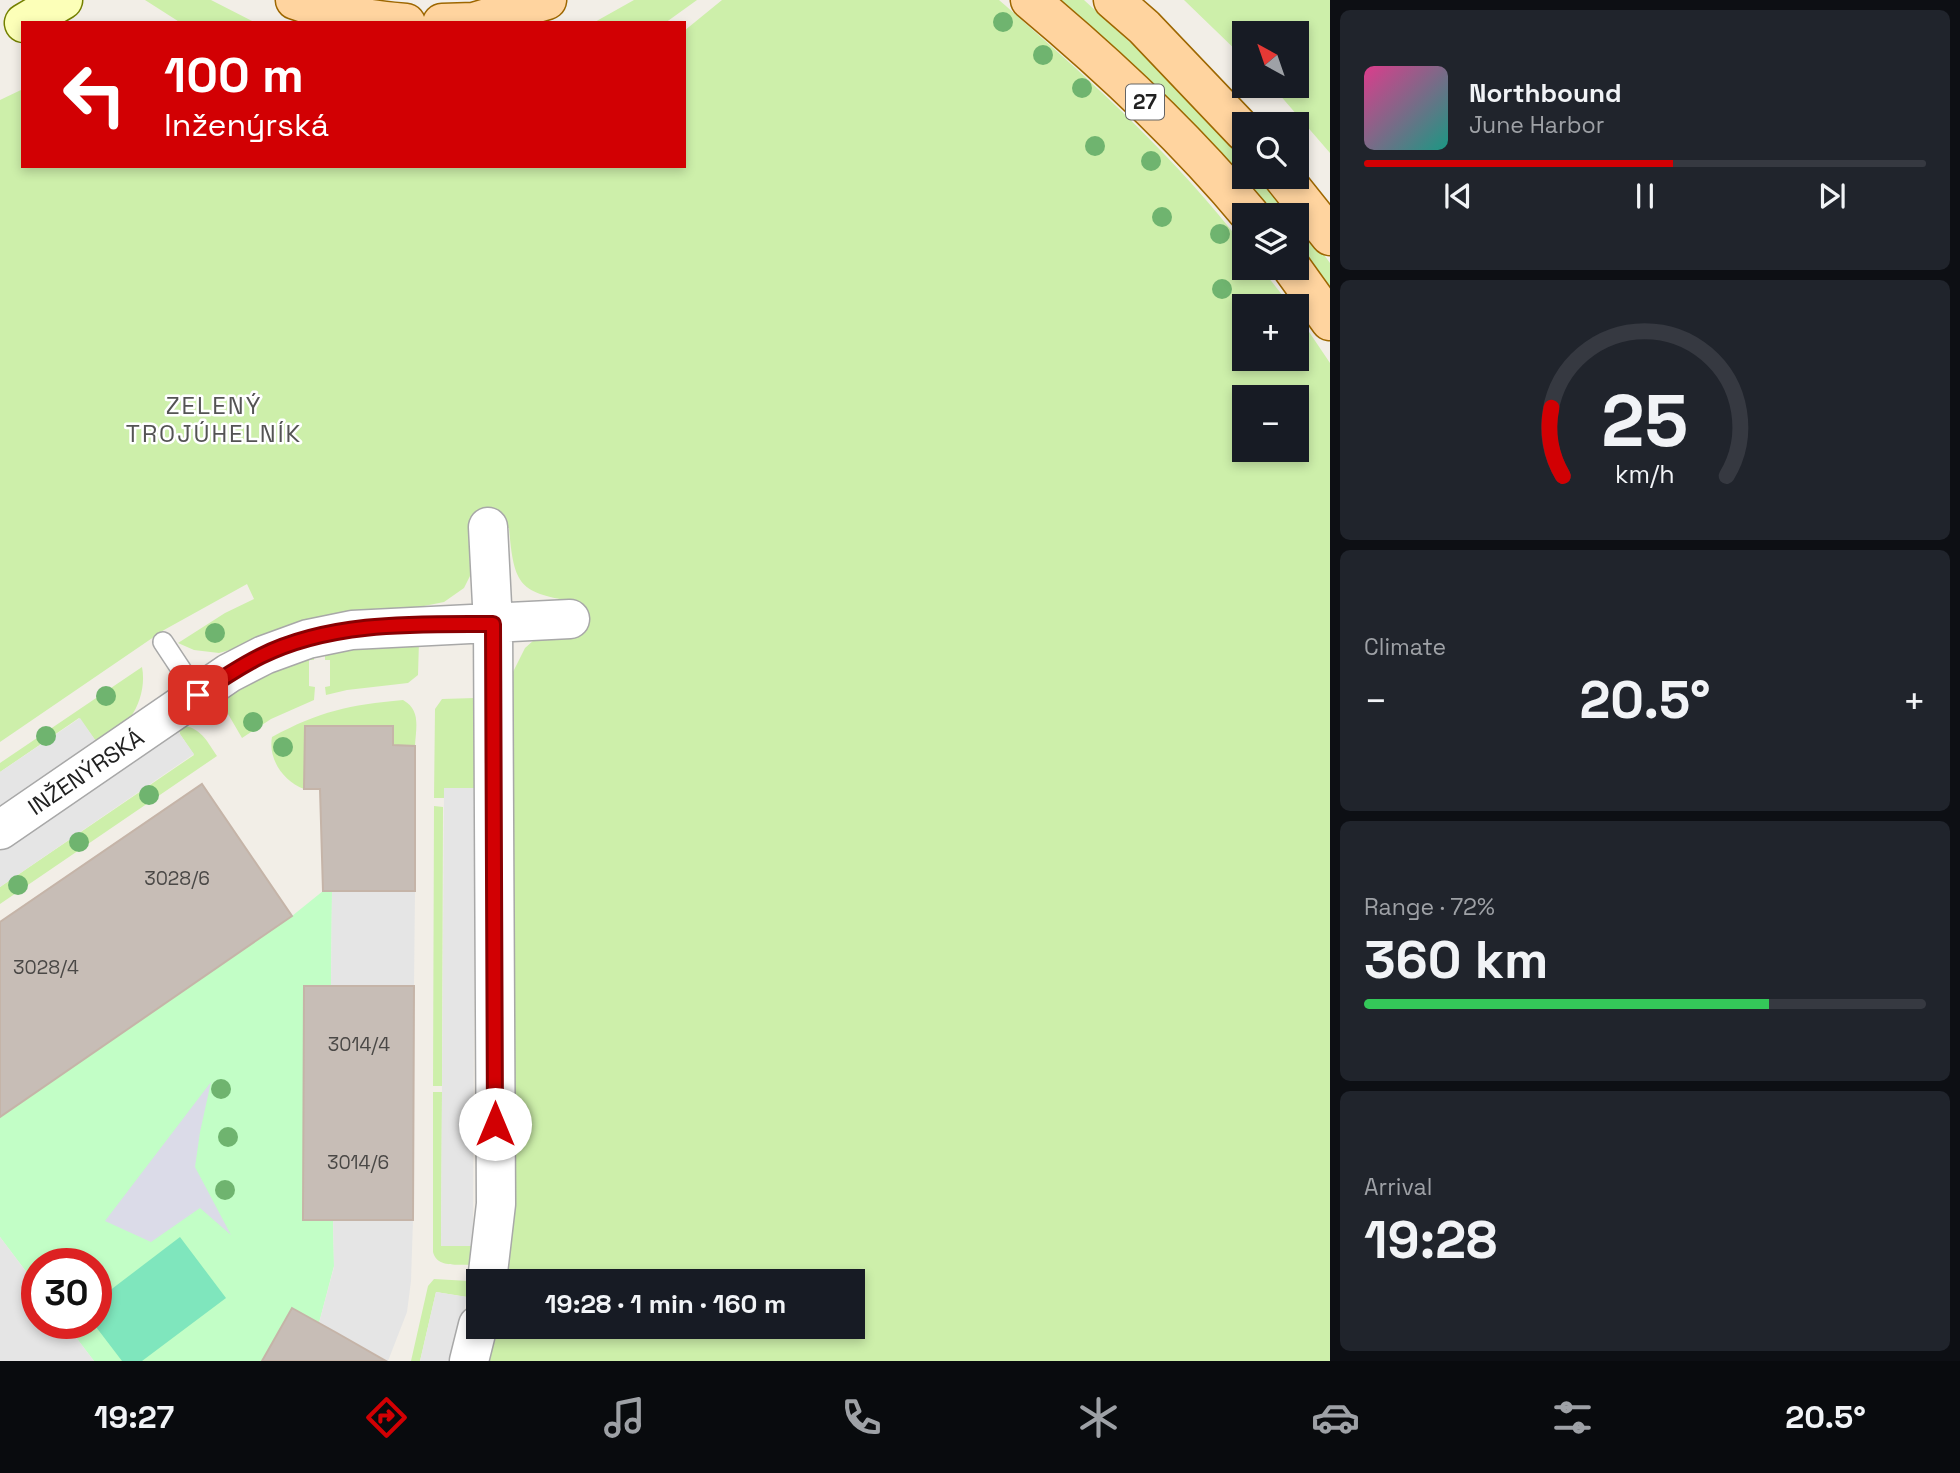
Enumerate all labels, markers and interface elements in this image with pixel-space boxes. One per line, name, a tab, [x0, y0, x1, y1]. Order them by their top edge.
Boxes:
north arrow	[1232, 21, 1309, 98]
map controls	[1232, 21, 1309, 462]
text: 100 m	[164, 44, 304, 106]
icon: left	[49, 49, 140, 140]
text: Northbound	[1469, 76, 1622, 110]
road number: 27	[1126, 84, 1164, 119]
text: Inženýrská	[164, 105, 329, 145]
text: June Harbor	[1469, 110, 1604, 140]
button: search	[1232, 112, 1309, 189]
icon: previous	[1439, 177, 1477, 215]
icon: pause	[1626, 177, 1664, 215]
icon: next	[1813, 177, 1851, 215]
button: layers	[1232, 203, 1309, 280]
button: +	[1232, 294, 1309, 371]
text: 25	[1602, 375, 1688, 468]
button: −	[1232, 385, 1309, 462]
district label: ZELENÝ TROJÚHELNÍK	[126, 390, 302, 449]
text: km/h	[1615, 458, 1675, 490]
text: Climate	[1364, 632, 1446, 662]
pin	[168, 665, 228, 725]
text: 20.5°	[1579, 667, 1711, 733]
icon: arrive	[179, 676, 217, 714]
text: −	[1364, 677, 1388, 725]
text: +	[1902, 677, 1926, 725]
street label: INŽENÝRSKÁ	[22, 722, 150, 822]
house number: 3028/6	[144, 866, 210, 891]
text: Range · 72%	[1364, 892, 1495, 922]
text: 360 km	[1364, 927, 1548, 993]
house number: 3028/4	[13, 955, 79, 980]
house number: 3014/4	[328, 1032, 390, 1057]
position arrow	[458, 1087, 532, 1161]
house number: 3014/6	[327, 1150, 389, 1175]
text: Arrival	[1364, 1172, 1432, 1202]
text: 19:28	[1364, 1207, 1497, 1273]
speed limit sign: 30	[21, 1248, 112, 1339]
text: 19:28 · 1 min · 160 m	[545, 1287, 786, 1321]
icon: directions	[362, 1393, 411, 1442]
icon: music	[600, 1393, 649, 1442]
icon: phone	[837, 1393, 886, 1442]
icon: climate	[1074, 1393, 1123, 1442]
icon: car	[1311, 1393, 1360, 1442]
icon: filters	[1548, 1393, 1597, 1442]
text: 19:27	[94, 1397, 174, 1437]
text: 20.5°	[1785, 1397, 1866, 1437]

